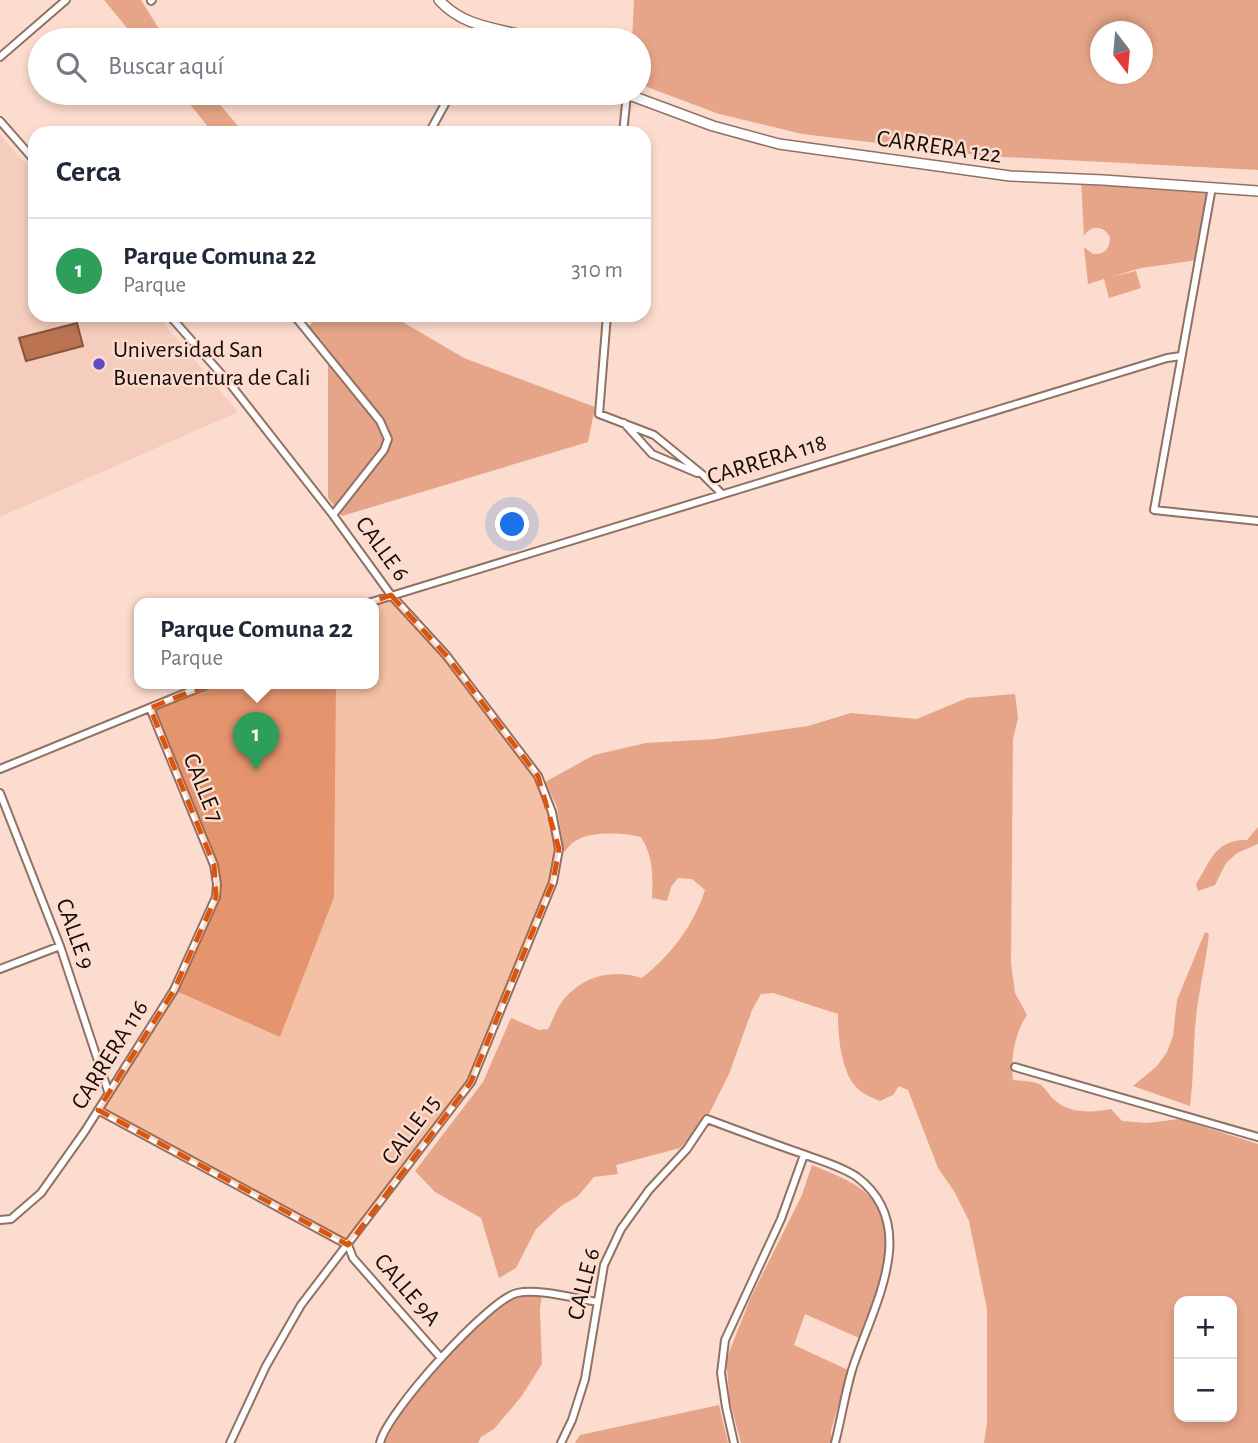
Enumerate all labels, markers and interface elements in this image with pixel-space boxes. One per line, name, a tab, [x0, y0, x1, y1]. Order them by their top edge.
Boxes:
north arrow	[1090, 21, 1153, 84]
search box	[28, 28, 651, 105]
icon: search	[52, 48, 90, 86]
text: Buscar aquí	[108, 53, 224, 79]
street label: CARRERA 122	[875, 126, 1003, 168]
text: Cerca	[56, 157, 121, 187]
text: Parque Comuna 22	[123, 243, 316, 269]
text: 1	[75, 259, 83, 282]
text: 310 m	[571, 259, 623, 282]
text: Parque	[123, 274, 186, 297]
place label: Universidad San Buenaventura de Cali	[113, 338, 311, 390]
marker: Universidad San Buenaventura de Cali	[91, 356, 107, 372]
street label: CARRERA 118	[704, 430, 830, 490]
your location	[495, 507, 529, 541]
street label: CALLE 6	[351, 512, 413, 586]
popup	[134, 598, 379, 689]
text: Parque Comuna 22	[160, 616, 353, 642]
text: Parque	[160, 647, 223, 670]
pin: 1	[233, 712, 279, 770]
street label: CALLE 7	[178, 750, 228, 826]
street label: CALLE 9	[51, 896, 99, 972]
street label: CARRERA 116	[67, 996, 153, 1114]
street label: CALLE 15	[377, 1091, 445, 1169]
street label: CALLE 6	[564, 1246, 604, 1322]
street label: CALLE 9A	[369, 1249, 445, 1331]
map controls	[1174, 1296, 1237, 1422]
button: +	[1174, 1296, 1237, 1359]
button: −	[1174, 1359, 1237, 1422]

